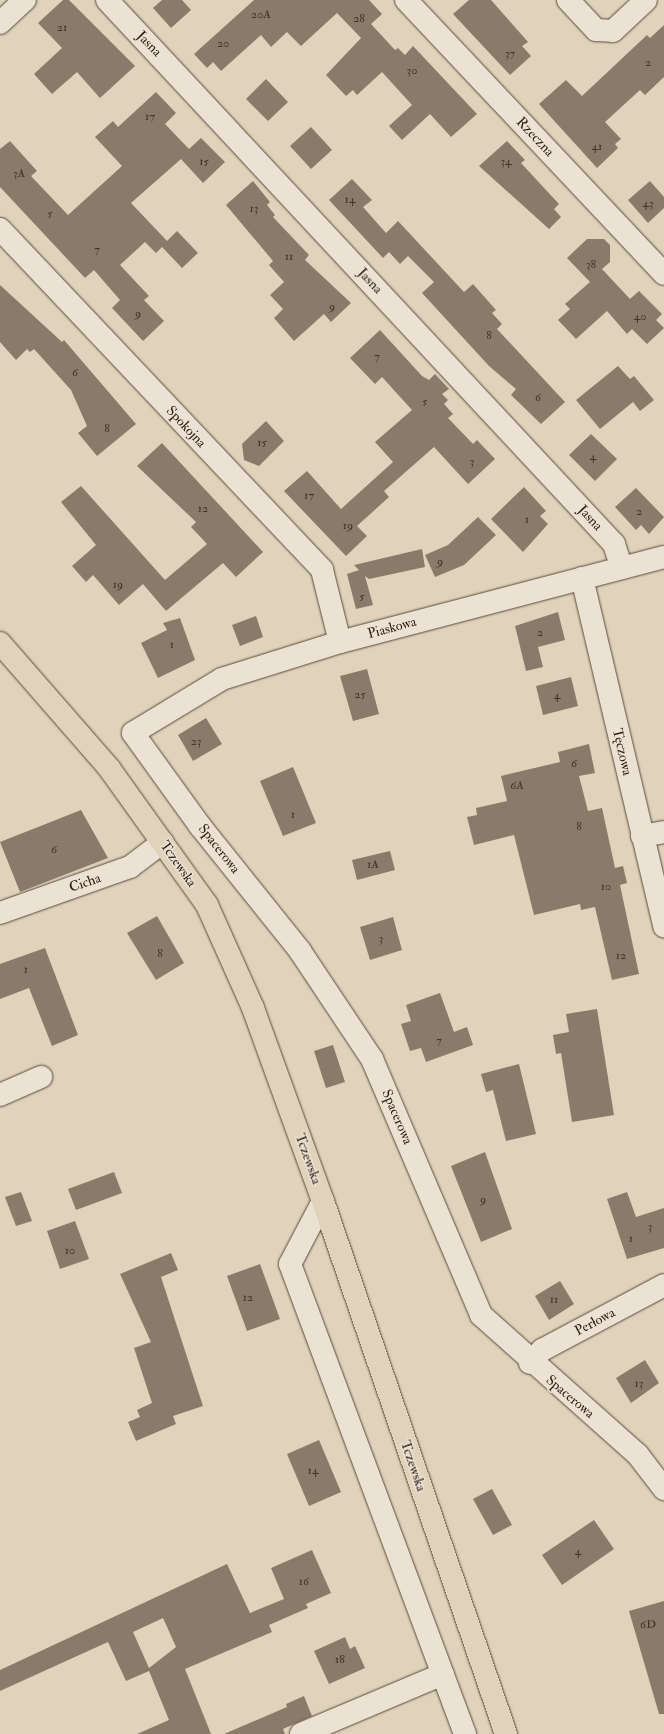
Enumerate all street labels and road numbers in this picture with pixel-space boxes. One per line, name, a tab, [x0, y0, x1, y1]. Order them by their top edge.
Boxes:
street label: Jasna	[133, 28, 165, 60]
street label: Rzeczna	[512, 114, 558, 160]
street label: Jasna	[354, 265, 386, 297]
street label: Spokojna	[162, 403, 210, 451]
street label: Jasna	[574, 502, 606, 534]
street label: Piaskowa	[366, 613, 418, 643]
street label: Tęczowa	[608, 727, 636, 777]
street label: Spacerowa	[194, 821, 244, 877]
street label: Tczewska	[156, 838, 200, 890]
street label: Cicha	[67, 870, 103, 896]
street label: Spacerowa	[378, 1087, 416, 1147]
street label: Tczewska	[291, 1131, 325, 1187]
street label: Perłowa	[572, 1304, 618, 1340]
street label: Spacerowa	[542, 1372, 598, 1422]
street label: Tczewska	[396, 1438, 430, 1494]

